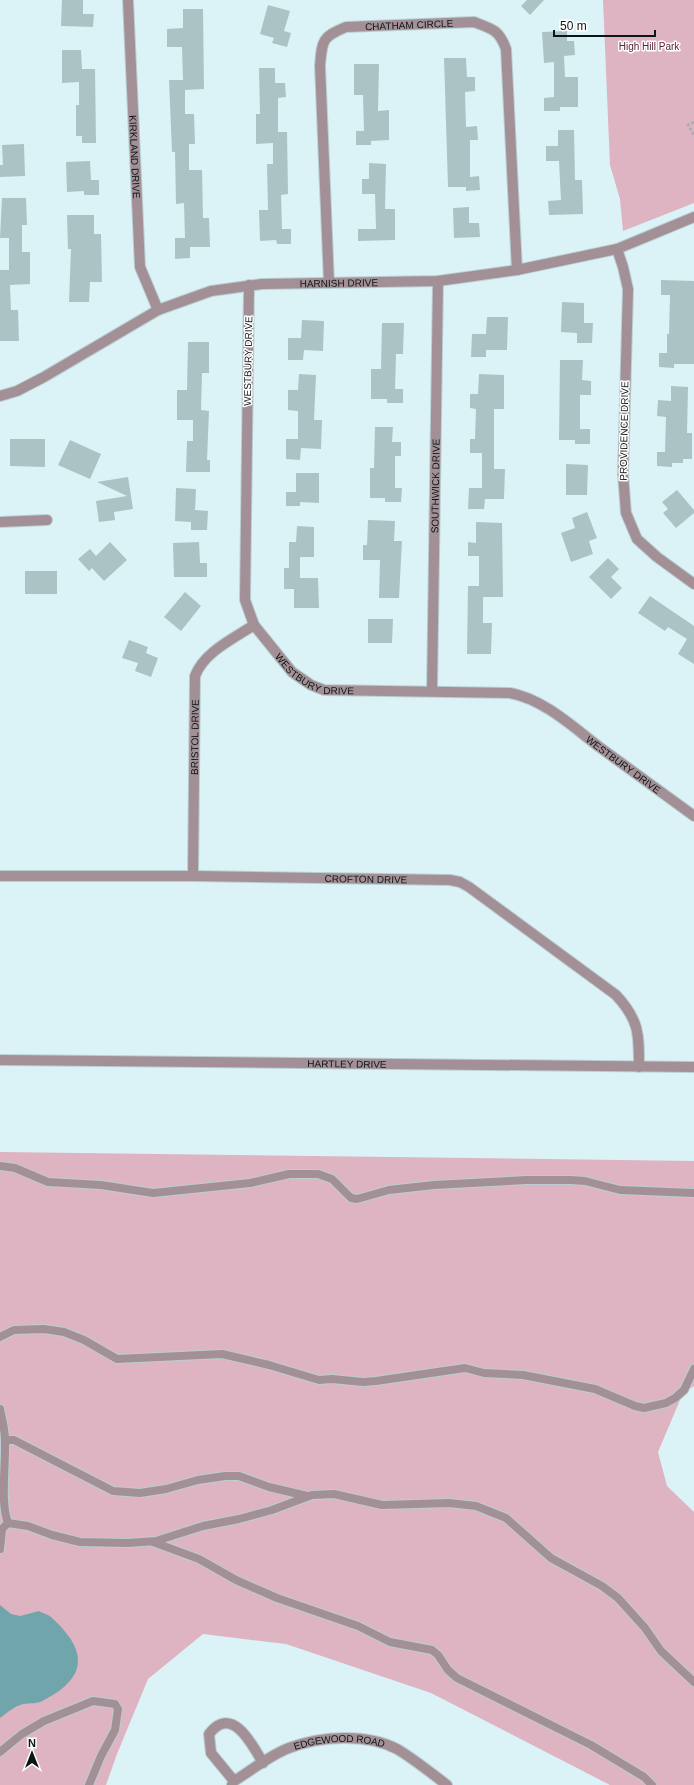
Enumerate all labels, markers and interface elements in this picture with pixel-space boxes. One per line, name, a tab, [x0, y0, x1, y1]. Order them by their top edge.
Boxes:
scale bar	[554, 12, 655, 38]
street label: CHATHAM CIRCLE	[365, 17, 454, 32]
text: 50 m	[560, 19, 587, 33]
park label: High Hill Park	[619, 41, 680, 52]
street label: KIRKLAND DRIVE	[128, 115, 142, 199]
street label: HARNISH DRIVE	[300, 277, 378, 289]
street label: WESTBURY DRIVE	[242, 316, 254, 406]
street label: PROVIDENCE DRIVE	[618, 381, 630, 481]
street label: SOUTHWICK DRIVE	[429, 438, 441, 533]
street label: WESTBURY DRIVE	[273, 651, 354, 696]
street label: BRISTOL DRIVE	[189, 699, 200, 775]
street label: WESTBURY DRIVE	[584, 733, 663, 796]
street label: CROFTON DRIVE	[325, 873, 408, 885]
street label: HARTLEY DRIVE	[307, 1058, 387, 1069]
street label: EDGEWOOD ROAD	[292, 1732, 386, 1752]
north arrow	[12, 1733, 52, 1773]
text: N	[28, 1737, 36, 1749]

